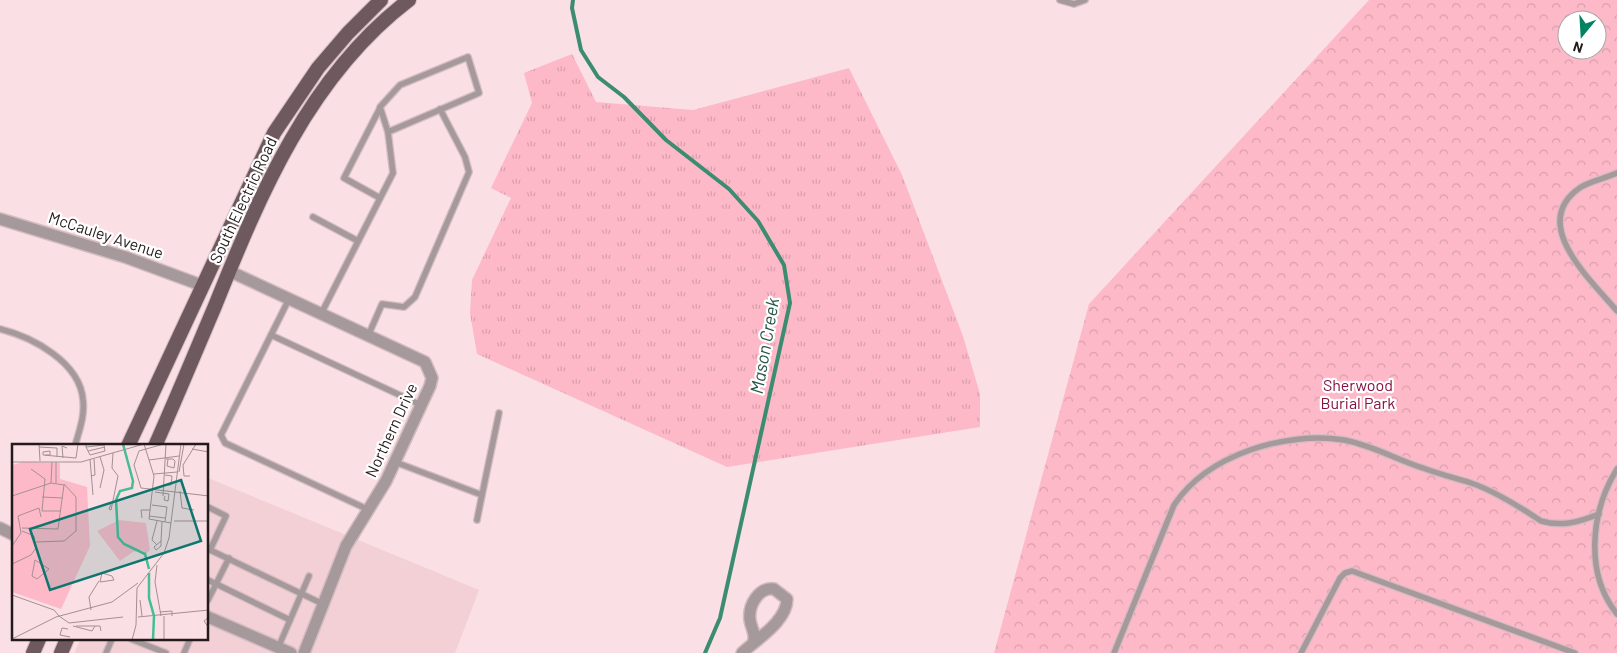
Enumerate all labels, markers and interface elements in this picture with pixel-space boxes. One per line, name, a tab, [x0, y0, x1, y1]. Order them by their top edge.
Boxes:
north arrow	[1557, 10, 1607, 60]
text: N	[1571, 38, 1585, 57]
street label: South Electric Road	[205, 134, 280, 266]
street label: McCauley Avenue	[46, 207, 166, 262]
water label: Mason Creek	[745, 296, 783, 396]
park label: Sherwood Burial Park	[1321, 375, 1395, 412]
street label: Northern Drive	[360, 380, 421, 480]
inset map	[12, 444, 209, 640]

